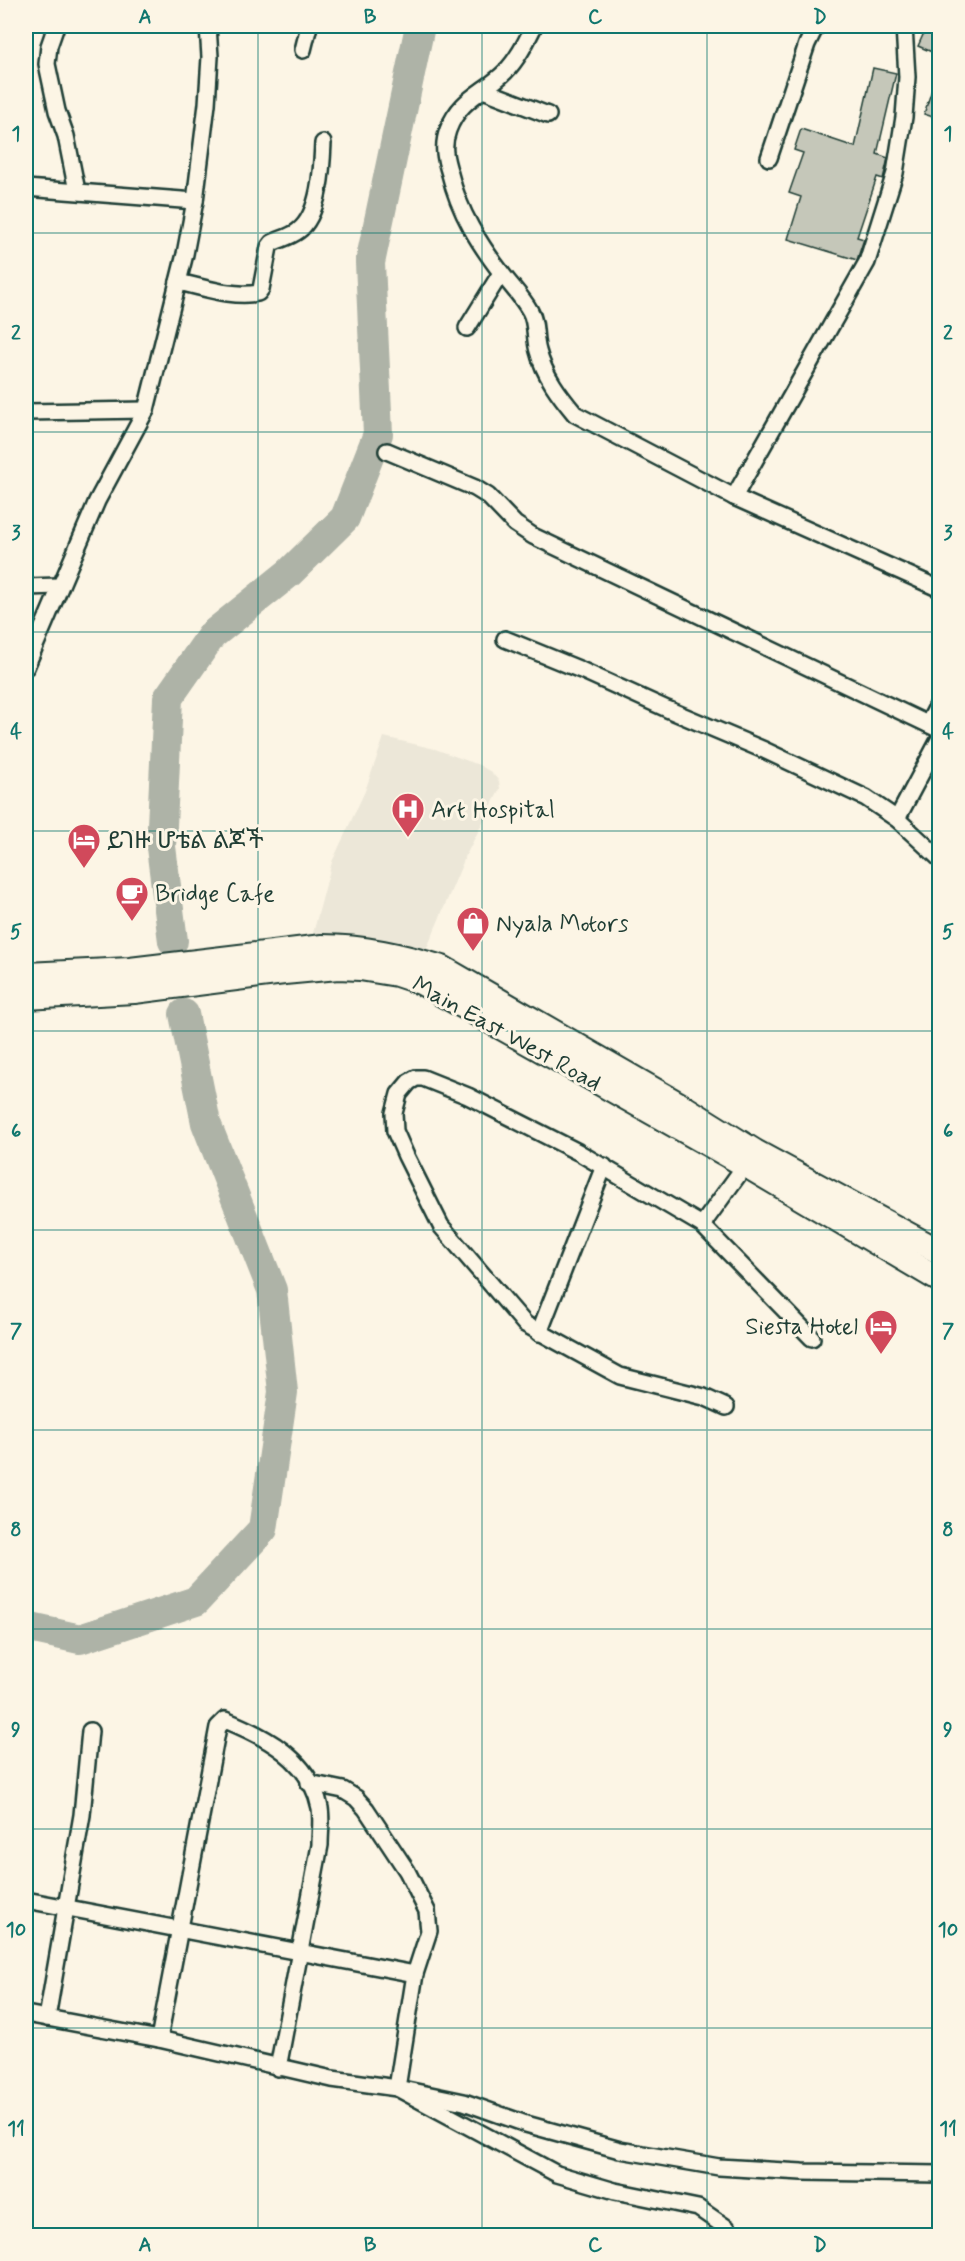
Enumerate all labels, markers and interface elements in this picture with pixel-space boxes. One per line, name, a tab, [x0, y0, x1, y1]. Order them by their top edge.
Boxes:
text: A	[138, 4, 152, 31]
text: B	[364, 4, 377, 31]
text: C	[588, 4, 603, 31]
text: D	[813, 4, 827, 31]
text: 1	[12, 121, 20, 148]
text: 1	[944, 121, 952, 148]
text: 2	[11, 320, 21, 347]
text: 2	[943, 320, 953, 347]
text: 3	[11, 520, 21, 547]
text: 3	[943, 520, 953, 547]
text: 4	[10, 719, 22, 746]
text: 4	[942, 719, 954, 746]
hospital icon: Art Hospital	[390, 791, 426, 838]
place label: Art Hospital	[431, 795, 555, 826]
hotel icon: ይገዙ ሆቴል ልጆች	[66, 822, 102, 869]
place label: ይገዙ ሆቴል ልጆች	[107, 826, 264, 857]
cafe icon: Bridge Cafe	[114, 875, 150, 922]
place label: Bridge Cafe	[155, 879, 275, 910]
shop icon: Nyala Motors	[455, 905, 491, 952]
place label: Nyala Motors	[496, 909, 629, 940]
text: 5	[10, 919, 22, 946]
text: 5	[942, 919, 954, 946]
street label: Main East West Road	[406, 969, 606, 1099]
text: 6	[11, 1118, 21, 1145]
text: 6	[943, 1118, 953, 1145]
hotel icon: Siesta Hotel	[863, 1308, 899, 1355]
place label: Siesta Hotel	[745, 1312, 858, 1343]
text: 7	[10, 1318, 22, 1345]
text: 7	[942, 1318, 954, 1345]
text: 8	[10, 1517, 22, 1544]
text: 8	[942, 1517, 954, 1544]
text: 9	[11, 1717, 21, 1744]
text: 9	[943, 1717, 953, 1744]
text: 10	[6, 1917, 26, 1944]
text: 10	[938, 1917, 958, 1944]
text: 11	[7, 2116, 25, 2143]
text: 11	[939, 2116, 957, 2143]
text: A	[138, 2232, 152, 2259]
text: B	[364, 2232, 377, 2259]
text: C	[588, 2232, 603, 2259]
text: D	[813, 2232, 827, 2259]

